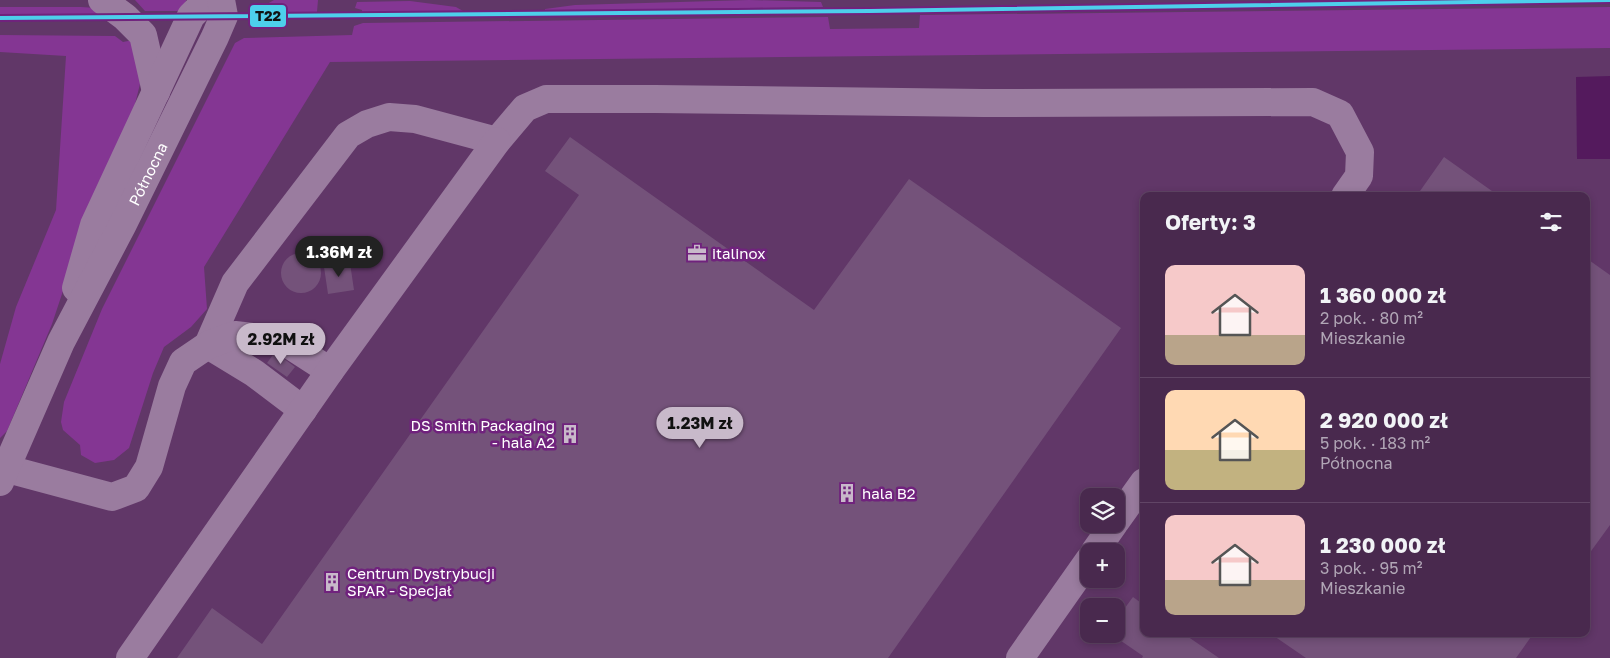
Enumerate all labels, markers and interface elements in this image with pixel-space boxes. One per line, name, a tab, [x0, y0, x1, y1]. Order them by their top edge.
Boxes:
line badge: T22	[249, 4, 287, 28]
text: T22	[255, 7, 282, 24]
street label: Północna	[125, 139, 171, 208]
icon: filters	[1537, 208, 1565, 236]
text: Oferty: 3	[1165, 209, 1256, 235]
pin: 1.36M zł	[287, 236, 391, 278]
text: 1.36M zł	[306, 242, 372, 262]
office icon: italinox	[686, 242, 708, 264]
place label: italinox	[712, 244, 766, 262]
text: 1 360 000 zł	[1320, 282, 1446, 308]
icon: home	[1205, 285, 1265, 345]
text: 2 pok. · 80 m²	[1320, 308, 1423, 328]
pin: 2.92M zł	[229, 322, 333, 365]
text: Mieszkanie	[1320, 328, 1405, 348]
text: 2.92M zł	[247, 329, 315, 349]
pin: 1.23M zł	[648, 406, 752, 449]
text: 2 920 000 zł	[1320, 407, 1448, 433]
icon: home	[1205, 410, 1265, 470]
text: 1.23M zł	[667, 413, 733, 433]
place label: DS Smith Packaging - hala A2	[410, 416, 555, 451]
building icon: DS Smith Packaging - hala A2	[559, 423, 581, 445]
text: 5 pok. · 183 m²	[1320, 433, 1430, 453]
text: Północna	[1320, 453, 1393, 473]
building icon: hala B2	[836, 482, 858, 504]
place label: hala B2	[862, 484, 915, 502]
map controls	[1080, 488, 1125, 643]
button: layers	[1080, 488, 1125, 533]
text: 1 230 000 zł	[1320, 532, 1445, 558]
icon: home	[1205, 535, 1265, 595]
button: +	[1080, 543, 1125, 588]
text: 3 pok. · 95 m²	[1320, 558, 1422, 578]
place label: Centrum Dystrybucji SPAR - Specjał	[347, 564, 495, 599]
building icon: Centrum Dystrybucji SPAR - Specjał	[321, 571, 343, 593]
text: Mieszkanie	[1320, 578, 1405, 598]
button: −	[1080, 598, 1125, 643]

